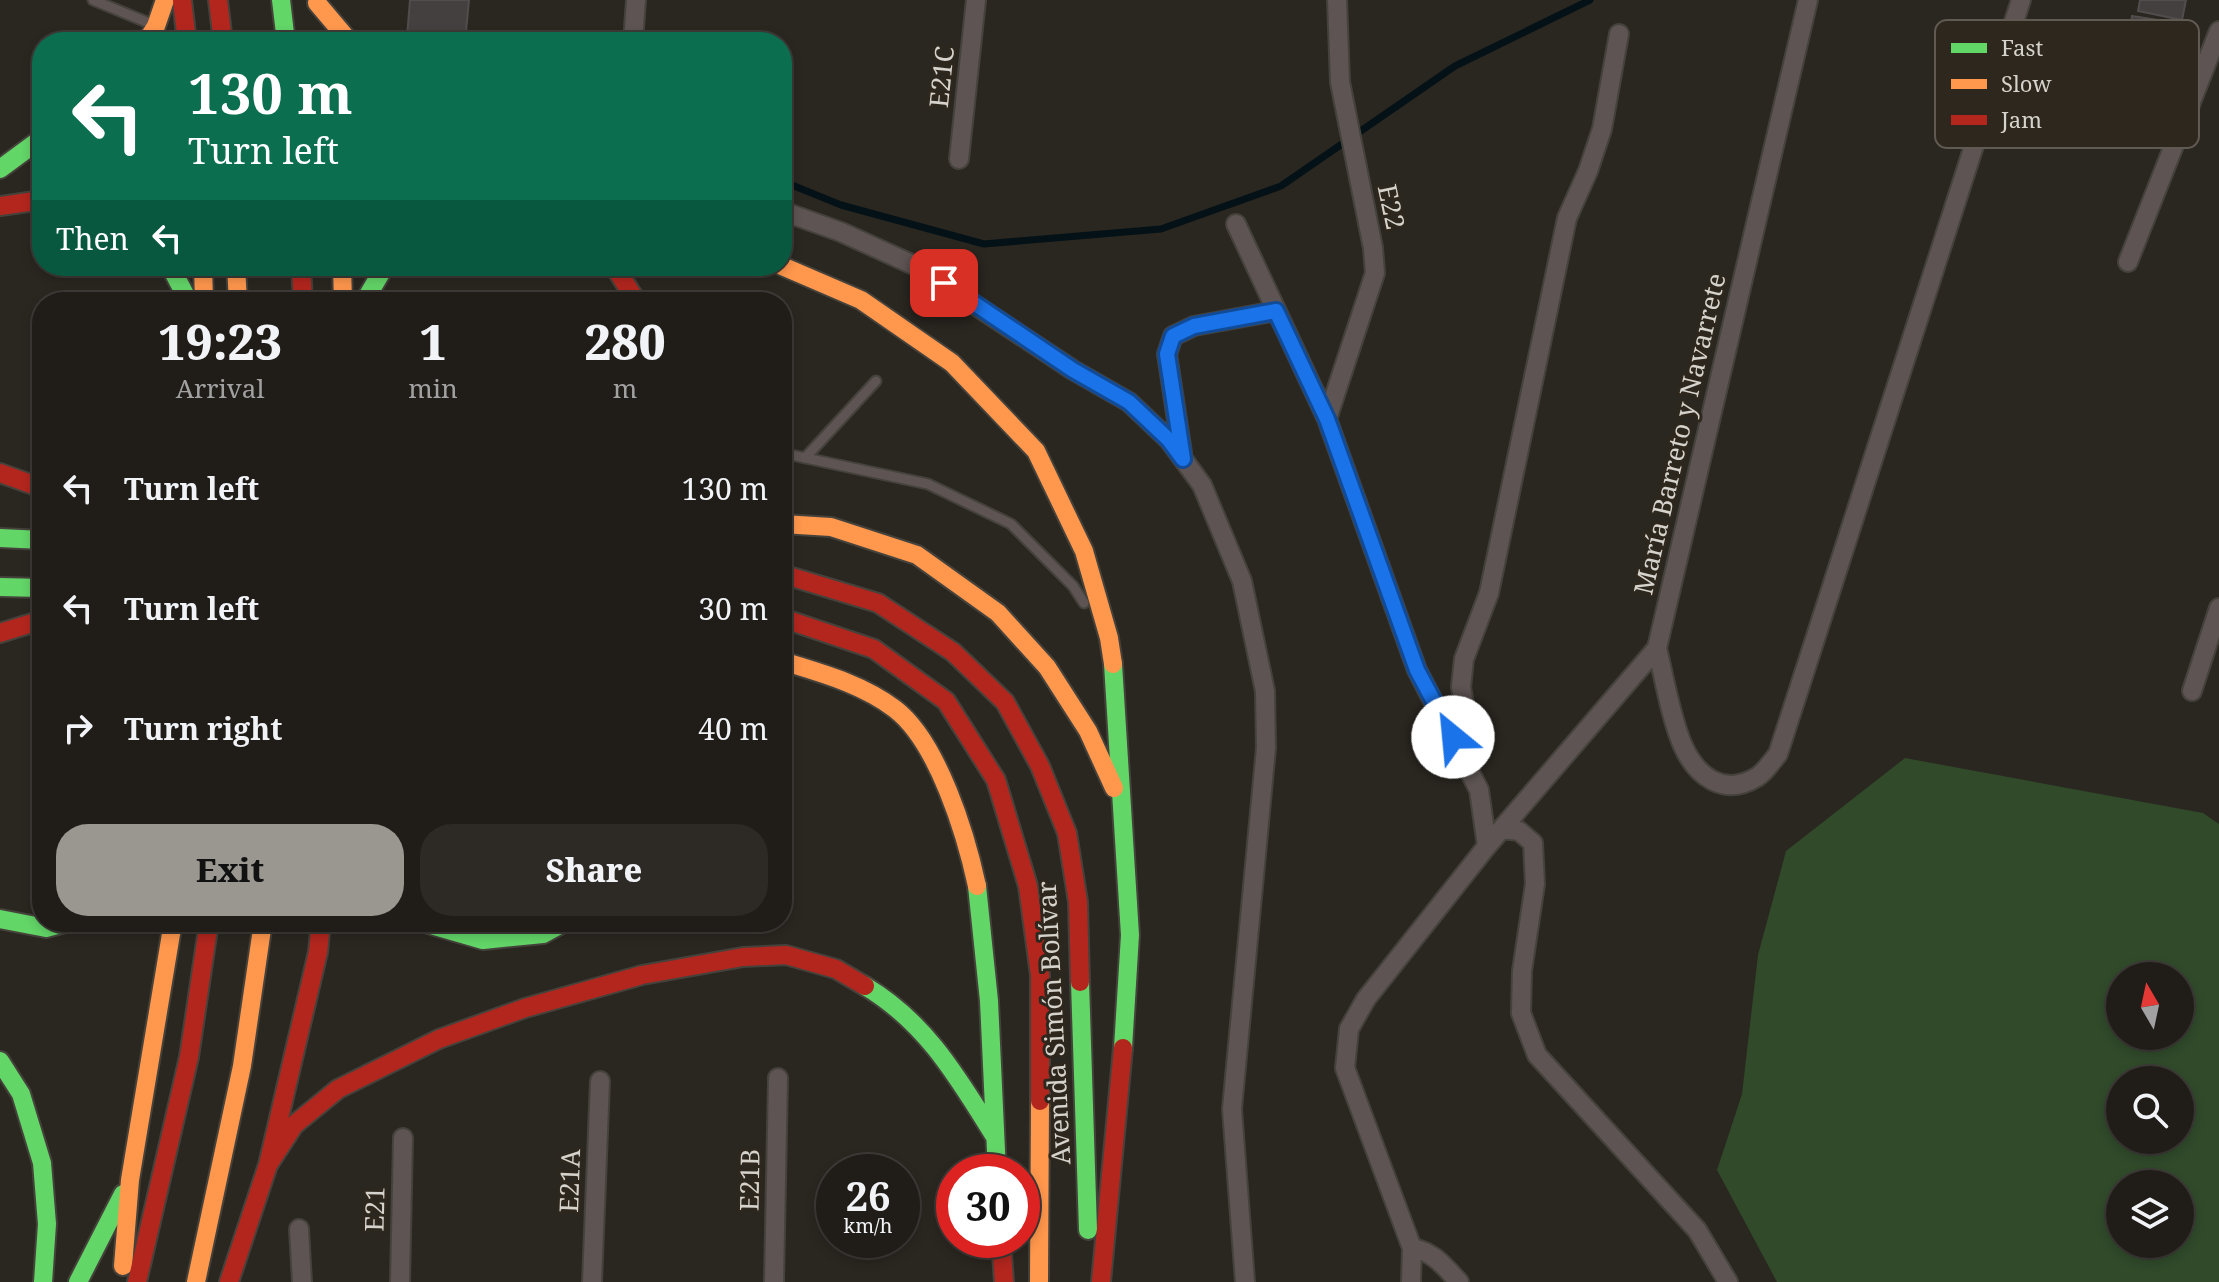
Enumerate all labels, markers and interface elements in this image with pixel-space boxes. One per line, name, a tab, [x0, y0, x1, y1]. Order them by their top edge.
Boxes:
legend	[1935, 20, 2199, 148]
text: Fast	[2001, 32, 2043, 62]
street label: E21C	[920, 45, 962, 109]
text: 130 m	[188, 54, 353, 130]
icon: left	[56, 64, 160, 168]
text: Slow	[2001, 68, 2051, 98]
text: Jam	[2000, 104, 2042, 134]
text: Turn left	[188, 126, 339, 175]
street label: E22	[1370, 181, 1414, 233]
icon: left	[145, 216, 189, 260]
text: Then	[56, 218, 129, 259]
pin	[910, 249, 978, 317]
icon: arrive	[922, 261, 966, 305]
street label: María Barreto y Navarrete	[1624, 269, 1734, 598]
text: 19:23	[158, 309, 282, 374]
text: 1	[419, 309, 447, 374]
text: 280	[584, 309, 666, 374]
text: Arrival	[176, 370, 265, 406]
text: min	[408, 370, 458, 406]
text: m	[613, 370, 637, 406]
icon: left	[56, 466, 100, 510]
text: Turn left	[124, 468, 259, 509]
text: 130 m	[682, 468, 768, 509]
icon: left	[56, 586, 100, 630]
text: Turn left	[124, 588, 259, 629]
text: 30 m	[698, 588, 768, 629]
position arrow	[1411, 695, 1495, 779]
icon: right	[56, 706, 100, 750]
text: Turn right	[124, 708, 282, 749]
text: 40 m	[698, 708, 768, 749]
button: Exit	[56, 824, 404, 916]
button: Share	[420, 824, 768, 916]
street label: Avenida Simón Bolívar	[1028, 880, 1078, 1166]
north arrow	[2106, 962, 2194, 1050]
map controls	[2106, 962, 2194, 1258]
button: search	[2106, 1066, 2194, 1154]
street label: E21A	[550, 1148, 588, 1213]
street label: E21B	[730, 1149, 768, 1211]
speed limit sign: 30	[936, 1154, 1040, 1258]
text: 26	[845, 1168, 891, 1223]
button: layers	[2106, 1170, 2194, 1258]
street label: E21	[356, 1186, 392, 1232]
text: km/h	[843, 1212, 893, 1239]

